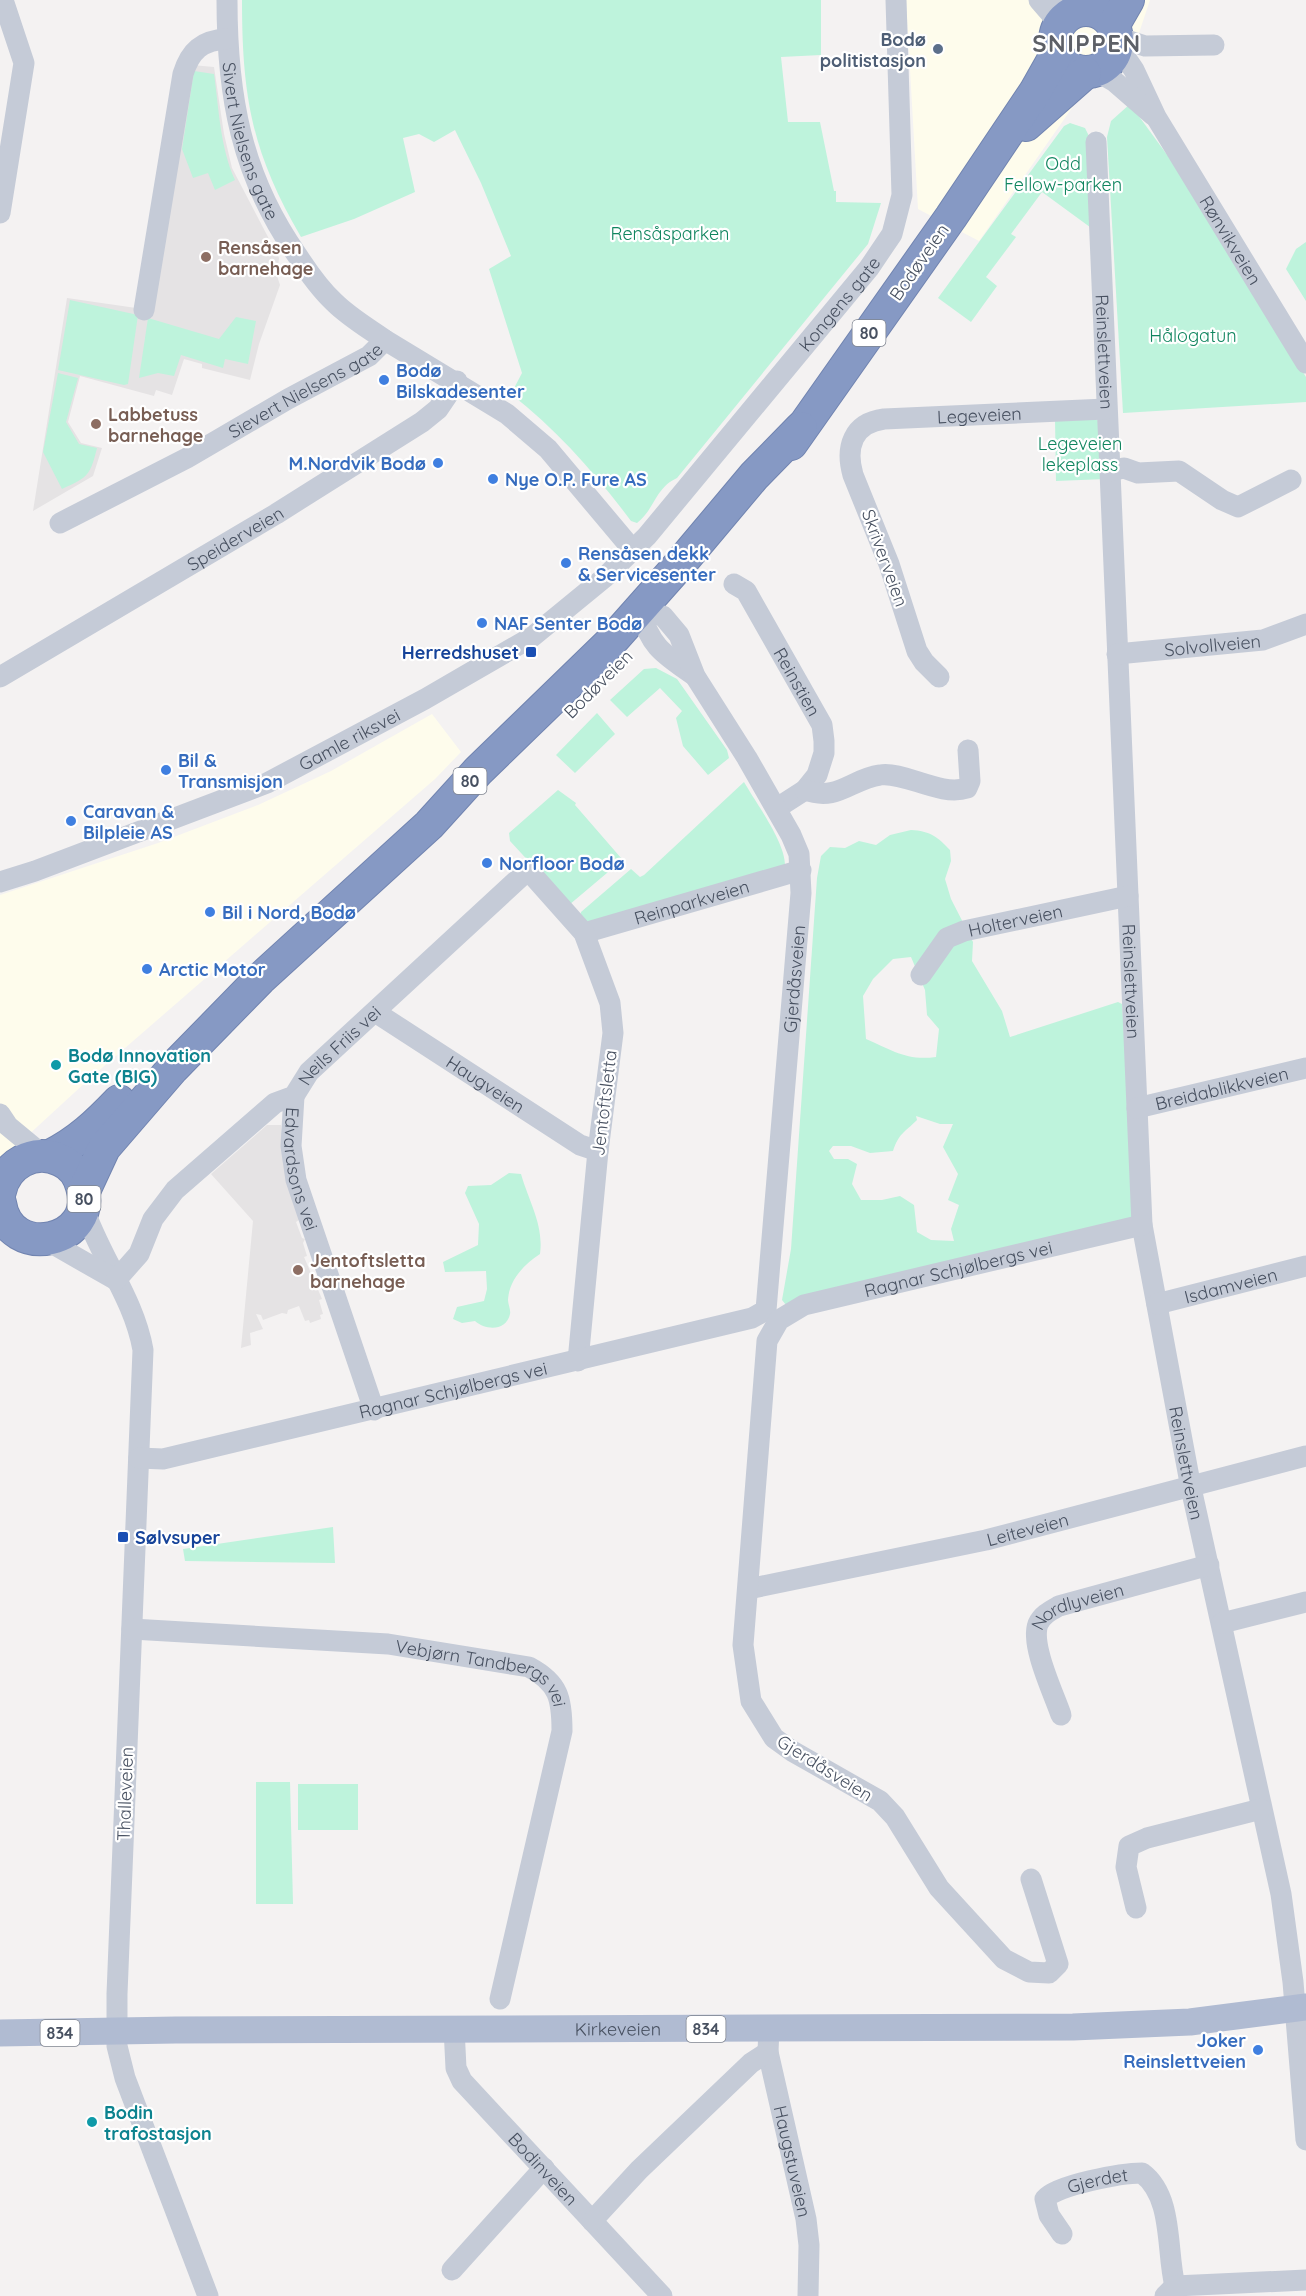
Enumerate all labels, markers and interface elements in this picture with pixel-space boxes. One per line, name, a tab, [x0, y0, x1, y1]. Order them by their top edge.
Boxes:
place label: Bodø politistasjon	[820, 28, 926, 72]
district label: SNIPPEN	[1032, 28, 1142, 58]
marker: Bodø politistasjon	[931, 42, 945, 56]
street label: Sivert Nielsens gate	[218, 61, 284, 224]
park label: Odd Fellow-parken	[1004, 152, 1122, 196]
street label: Rønvikveien	[1195, 191, 1267, 289]
street label: Bodøveien	[884, 219, 954, 305]
park label: Rensåsparken	[610, 222, 730, 245]
place label: Rensåsen barnehage	[218, 236, 313, 280]
marker: Rensåsen barnehage	[199, 250, 213, 264]
street label: Kongens gate	[793, 252, 885, 356]
street label: Reinslettveien	[1091, 294, 1119, 410]
road number: 80	[852, 320, 886, 346]
park label: Hålogatun	[1149, 324, 1237, 347]
street label: Sievert Nielsens gate	[224, 338, 387, 443]
place label: Bodø Bilskadesenter	[396, 359, 525, 403]
marker: Bodø Bilskadesenter	[377, 373, 391, 387]
street label: Legeveien	[937, 401, 1022, 428]
place label: Labbetuss barnehage	[108, 403, 203, 447]
marker: Labbetuss barnehage	[89, 417, 103, 431]
park label: Legeveien lekeplass	[1038, 432, 1122, 476]
place label: M.Nordvik Bodø	[288, 452, 426, 475]
marker: M.Nordvik Bodø	[431, 456, 445, 470]
place label: Nye O.P. Fure AS	[505, 468, 647, 491]
marker: Nye O.P. Fure AS	[486, 472, 500, 486]
street label: Speiderveien	[183, 501, 288, 576]
street label: Skriverveien	[857, 506, 913, 610]
place label: Rensåsen dekk & Servicesenter	[578, 542, 716, 586]
marker: Rensåsen dekk & Servicesenter	[559, 556, 573, 570]
place label: NAF Senter Bodø	[494, 612, 642, 635]
marker: NAF Senter Bodø	[475, 616, 489, 630]
street label: Solvollveien	[1163, 629, 1262, 661]
place label: Herredshuset	[402, 641, 519, 664]
street label: Reinstien	[769, 643, 826, 720]
marker: Herredshuset	[524, 645, 538, 659]
street label: Bodøveien	[559, 645, 637, 723]
street label: Gamle riksvei	[295, 703, 404, 776]
place label: Bil & Transmisjon	[178, 749, 283, 793]
marker: Bil & Transmisjon	[159, 763, 173, 777]
road number: 80	[454, 768, 486, 794]
place label: Caravan & Bilpleie AS	[83, 800, 174, 844]
marker: Caravan & Bilpleie AS	[64, 814, 78, 828]
place label: Norfloor Bodø	[499, 852, 625, 875]
marker: Norfloor Bodø	[480, 856, 494, 870]
street label: Reinparkveien	[631, 874, 752, 929]
street label: Holterveien	[966, 899, 1065, 941]
place label: Bil i Nord, Bodø	[222, 901, 356, 924]
marker: Bil i Nord, Bodø	[203, 905, 217, 919]
street label: Reinslettveien	[1118, 923, 1146, 1039]
street label: Gjerdåsveien	[778, 924, 810, 1034]
place label: Arctic Motor	[159, 958, 266, 981]
marker: Arctic Motor	[140, 962, 154, 976]
street label: Neils Friis vei	[292, 1000, 385, 1089]
place label: Bodø Innovation Gate (BIG)	[68, 1044, 211, 1088]
street label: Jentoftsletta	[586, 1049, 622, 1157]
street label: Haugveien	[442, 1050, 529, 1118]
marker: Bodø Innovation Gate (BIG)	[49, 1058, 63, 1072]
street label: Breidablikkveien	[1153, 1061, 1291, 1115]
street label: Edvardsons vei	[279, 1107, 324, 1233]
road number: 80	[68, 1186, 100, 1212]
street label: Ragnar Schjølbergs vei	[862, 1235, 1054, 1302]
place label: Jentoftsletta barnehage	[310, 1249, 425, 1293]
street label: Isdamveien	[1182, 1262, 1280, 1308]
marker: Jentoftsletta barnehage	[291, 1263, 305, 1277]
street label: Ragnar Schjølbergs vei	[356, 1356, 549, 1423]
street label: Reinslettveien	[1164, 1404, 1209, 1522]
street label: Leiteveien	[984, 1507, 1071, 1551]
place label: Sølvsuper	[135, 1526, 221, 1549]
marker: Sølvsuper	[116, 1530, 130, 1544]
street label: Nordlyveien	[1025, 1577, 1126, 1634]
street label: Vebjørn Tandbergs vei	[394, 1634, 572, 1708]
street label: Gjerdåsveien	[773, 1730, 877, 1806]
street label: Thalleveien	[112, 1747, 138, 1841]
road number: 834	[686, 2016, 726, 2042]
street label: Kirkeveien	[575, 2017, 661, 2040]
road number: 834	[40, 2020, 80, 2046]
place label: Joker Reinslettveien	[1123, 2029, 1246, 2073]
marker: Joker Reinslettveien	[1251, 2043, 1265, 2057]
place label: Bodin trafostasjon	[104, 2101, 212, 2145]
street label: Haugstuveien	[769, 2103, 817, 2219]
marker: Bodin trafostasjon	[85, 2115, 99, 2129]
street label: Bodinveien	[504, 2127, 583, 2210]
street label: Gjerdet	[1064, 2163, 1129, 2198]

